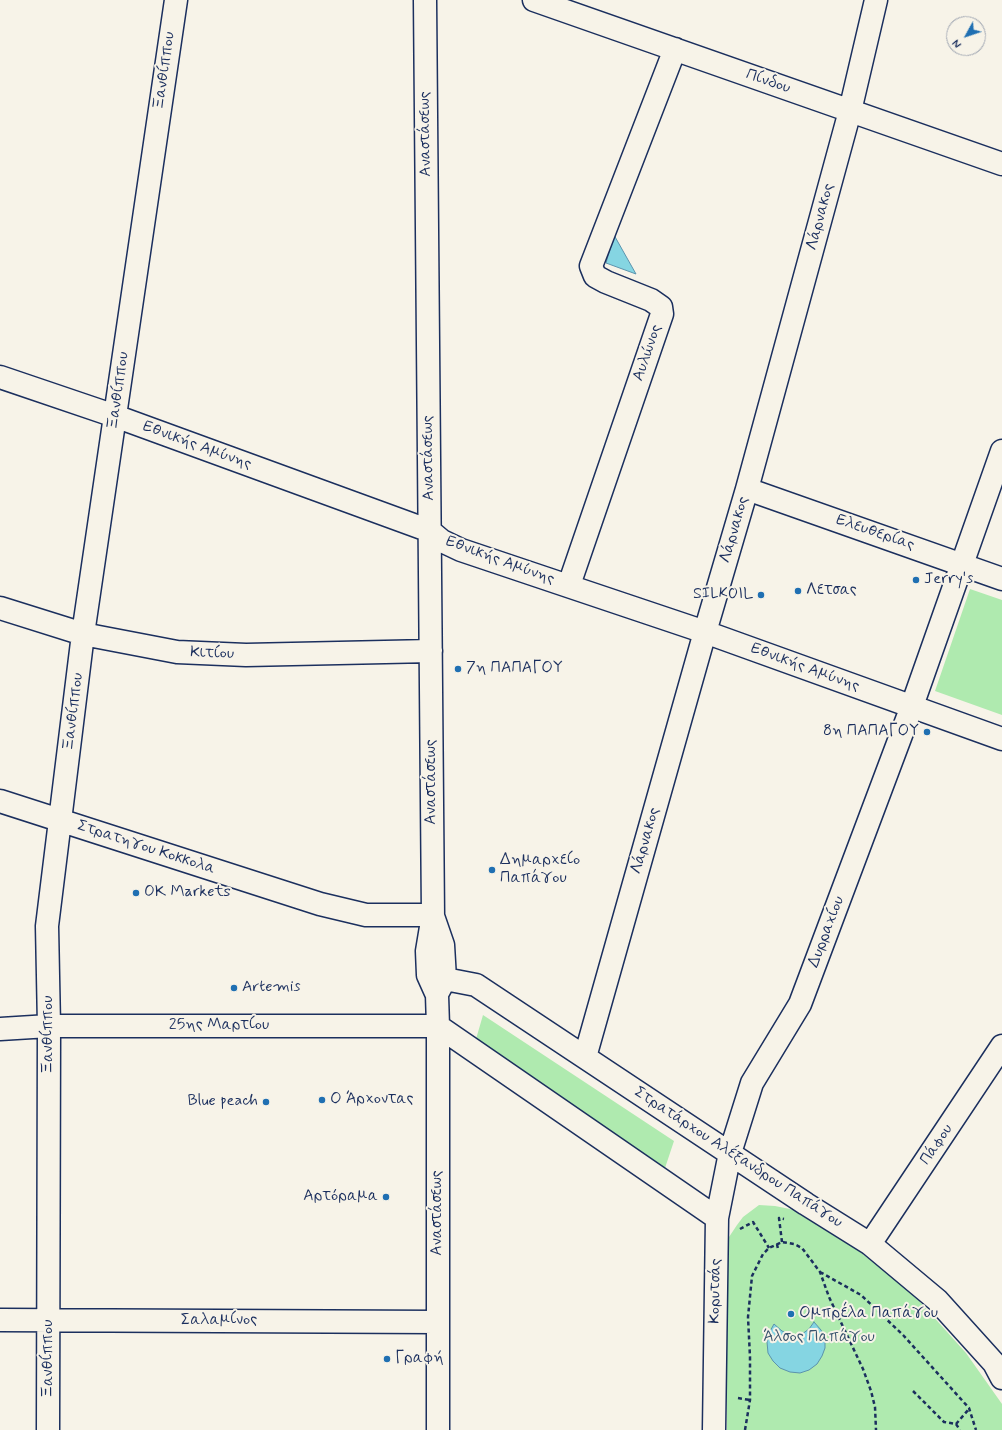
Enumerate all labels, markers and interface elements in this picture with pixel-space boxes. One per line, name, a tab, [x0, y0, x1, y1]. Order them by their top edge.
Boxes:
north arrow	[946, 16, 986, 56]
street label: Ξανθίππου	[150, 31, 180, 111]
text: N	[950, 36, 965, 50]
street label: Πίνδου	[743, 65, 793, 99]
street label: Αναστάσεως	[416, 91, 436, 177]
street label: Λάρνακος	[803, 181, 839, 253]
street label: Αυλώνος	[629, 322, 667, 384]
street label: Ξανθίππου	[104, 351, 134, 431]
street label: Αναστάσεως	[419, 415, 439, 501]
street label: Εθνικής Αμύνης	[140, 417, 254, 475]
street label: Λάρνακος	[716, 494, 754, 566]
street label: Ελευθερίας	[833, 511, 917, 555]
street label: Εθνικής Αμύνης	[443, 532, 557, 590]
place label: Jerry's	[924, 570, 973, 590]
marker: Jerry's	[911, 575, 921, 585]
place label: Λετσας	[806, 581, 857, 601]
place label: SILKOIL	[693, 585, 753, 605]
marker: Λετσας	[793, 586, 803, 596]
marker: SILKOIL	[756, 590, 766, 600]
street label: Εθνικής Αμύνης	[748, 639, 862, 697]
street label: Κιτίου	[190, 644, 234, 664]
place label: 7η ΠΑΠΑΓΟΥ	[466, 659, 563, 679]
marker: 7η ΠΑΠΑΓΟΥ	[453, 664, 463, 674]
street label: Ξανθίππου	[60, 672, 88, 752]
place label: 8η ΠΑΠΑΓΟΥ	[823, 722, 919, 742]
marker: 8η ΠΑΠΑΓΟΥ	[922, 727, 932, 737]
street label: Αναστάσεως	[422, 739, 442, 825]
street label: Λάρνακος	[627, 805, 665, 877]
street label: Στρατηγου Κοκκολα	[75, 817, 217, 879]
place label: Δημαρχείο Παπάγου	[500, 851, 580, 889]
marker: Δημαρχείο Παπάγου	[487, 865, 497, 875]
place label: OK Markets	[144, 883, 231, 903]
marker: OK Markets	[131, 888, 141, 898]
street label: Δυρραχίου	[805, 894, 849, 970]
place label: Artemis	[242, 978, 300, 998]
marker: Artemis	[229, 983, 239, 993]
street label: Ξανθίππου	[39, 996, 59, 1074]
street label: 25ης Μαρτίου	[169, 1016, 269, 1036]
street label: Στρατάρχου Αλέξανδρου Παπάγου	[630, 1083, 846, 1233]
place label: Ο Άρχοντας	[330, 1090, 414, 1110]
place label: Blue peach	[187, 1092, 258, 1112]
marker: Ο Άρχοντας	[317, 1095, 327, 1105]
marker: Blue peach	[261, 1097, 271, 1107]
street label: Πάφου	[916, 1121, 958, 1169]
street label: Αναστάσεως	[428, 1170, 448, 1256]
place label: Αρτόραμα	[303, 1187, 378, 1207]
marker: Αρτόραμα	[381, 1192, 391, 1202]
street label: Κορυτσάς	[706, 1258, 726, 1324]
place label: Ομπρέλα Παπάγου	[799, 1304, 938, 1324]
marker: Ομπρέλα Παπάγου	[786, 1309, 796, 1319]
street label: Σαλαμίνος	[181, 1311, 257, 1331]
street label: Ξανθίππου	[39, 1320, 59, 1398]
park label: Άλσος Παπάγου	[763, 1328, 875, 1348]
place label: Γραφή	[395, 1349, 444, 1369]
marker: Γραφή	[382, 1354, 392, 1364]

